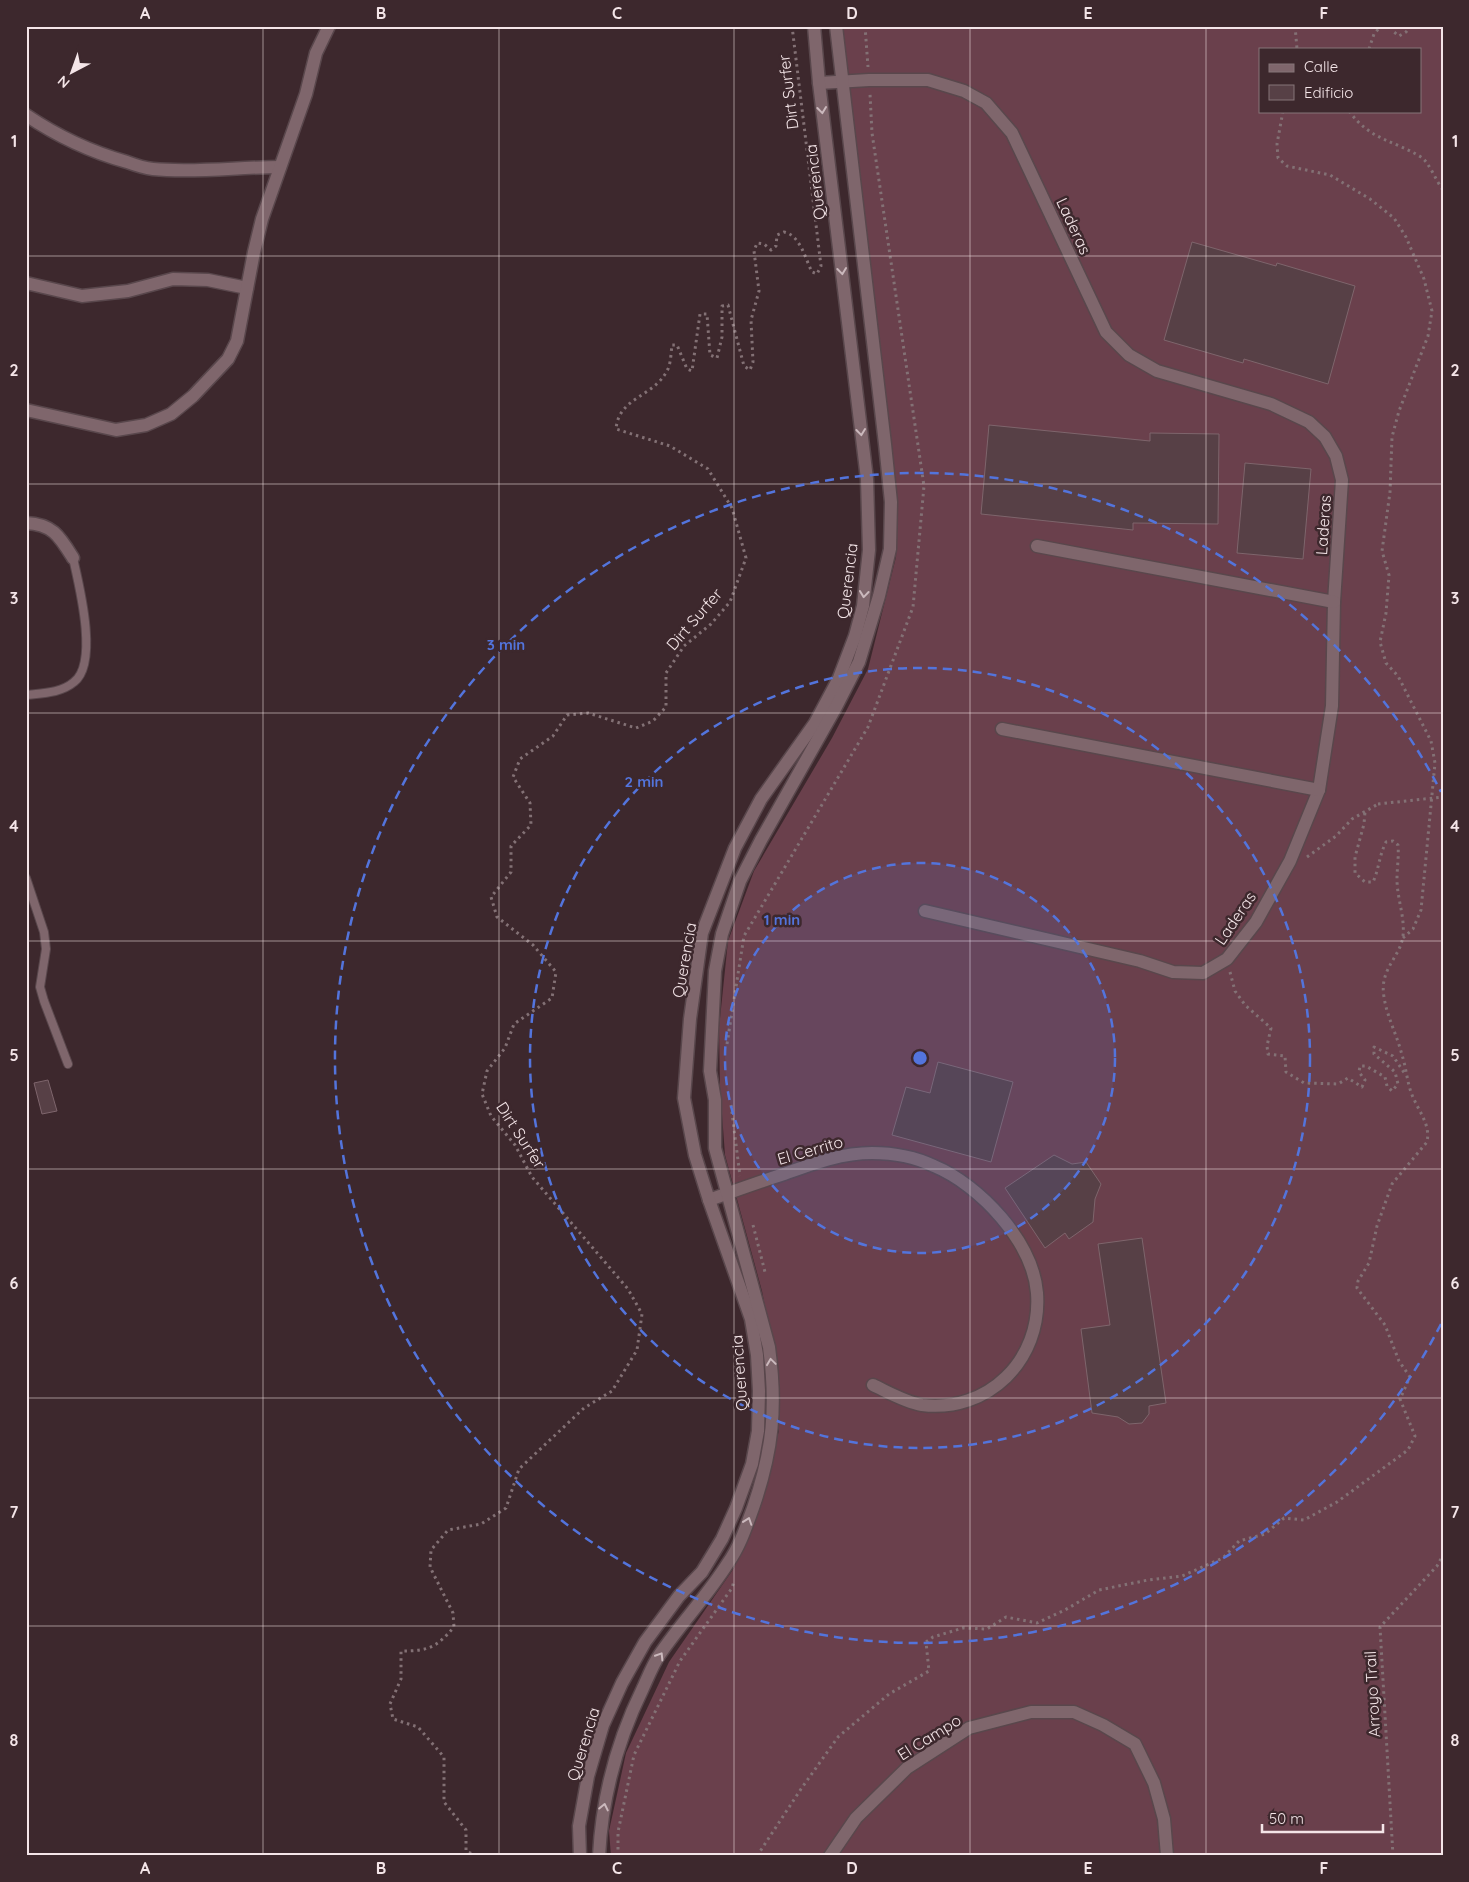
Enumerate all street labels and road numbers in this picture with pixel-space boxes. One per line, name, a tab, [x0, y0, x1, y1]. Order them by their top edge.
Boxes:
street label: Dirt Surfer	[773, 53, 803, 131]
street label: Querencia	[800, 143, 830, 221]
street label: Laderas	[1052, 195, 1096, 257]
street label: Laderas	[1311, 494, 1335, 556]
street label: Querencia	[832, 542, 862, 620]
street label: Dirt Surfer	[662, 584, 726, 654]
street label: Laderas	[1210, 887, 1260, 949]
street label: Querencia	[668, 921, 700, 999]
street label: Dirt Surfer	[492, 1098, 550, 1172]
street label: El Cerrito	[775, 1131, 845, 1169]
street label: Querencia	[726, 1334, 752, 1412]
street label: Arroyo Trail	[1360, 1650, 1384, 1738]
street label: Querencia	[562, 1705, 604, 1783]
street label: El Campo	[893, 1710, 965, 1764]

